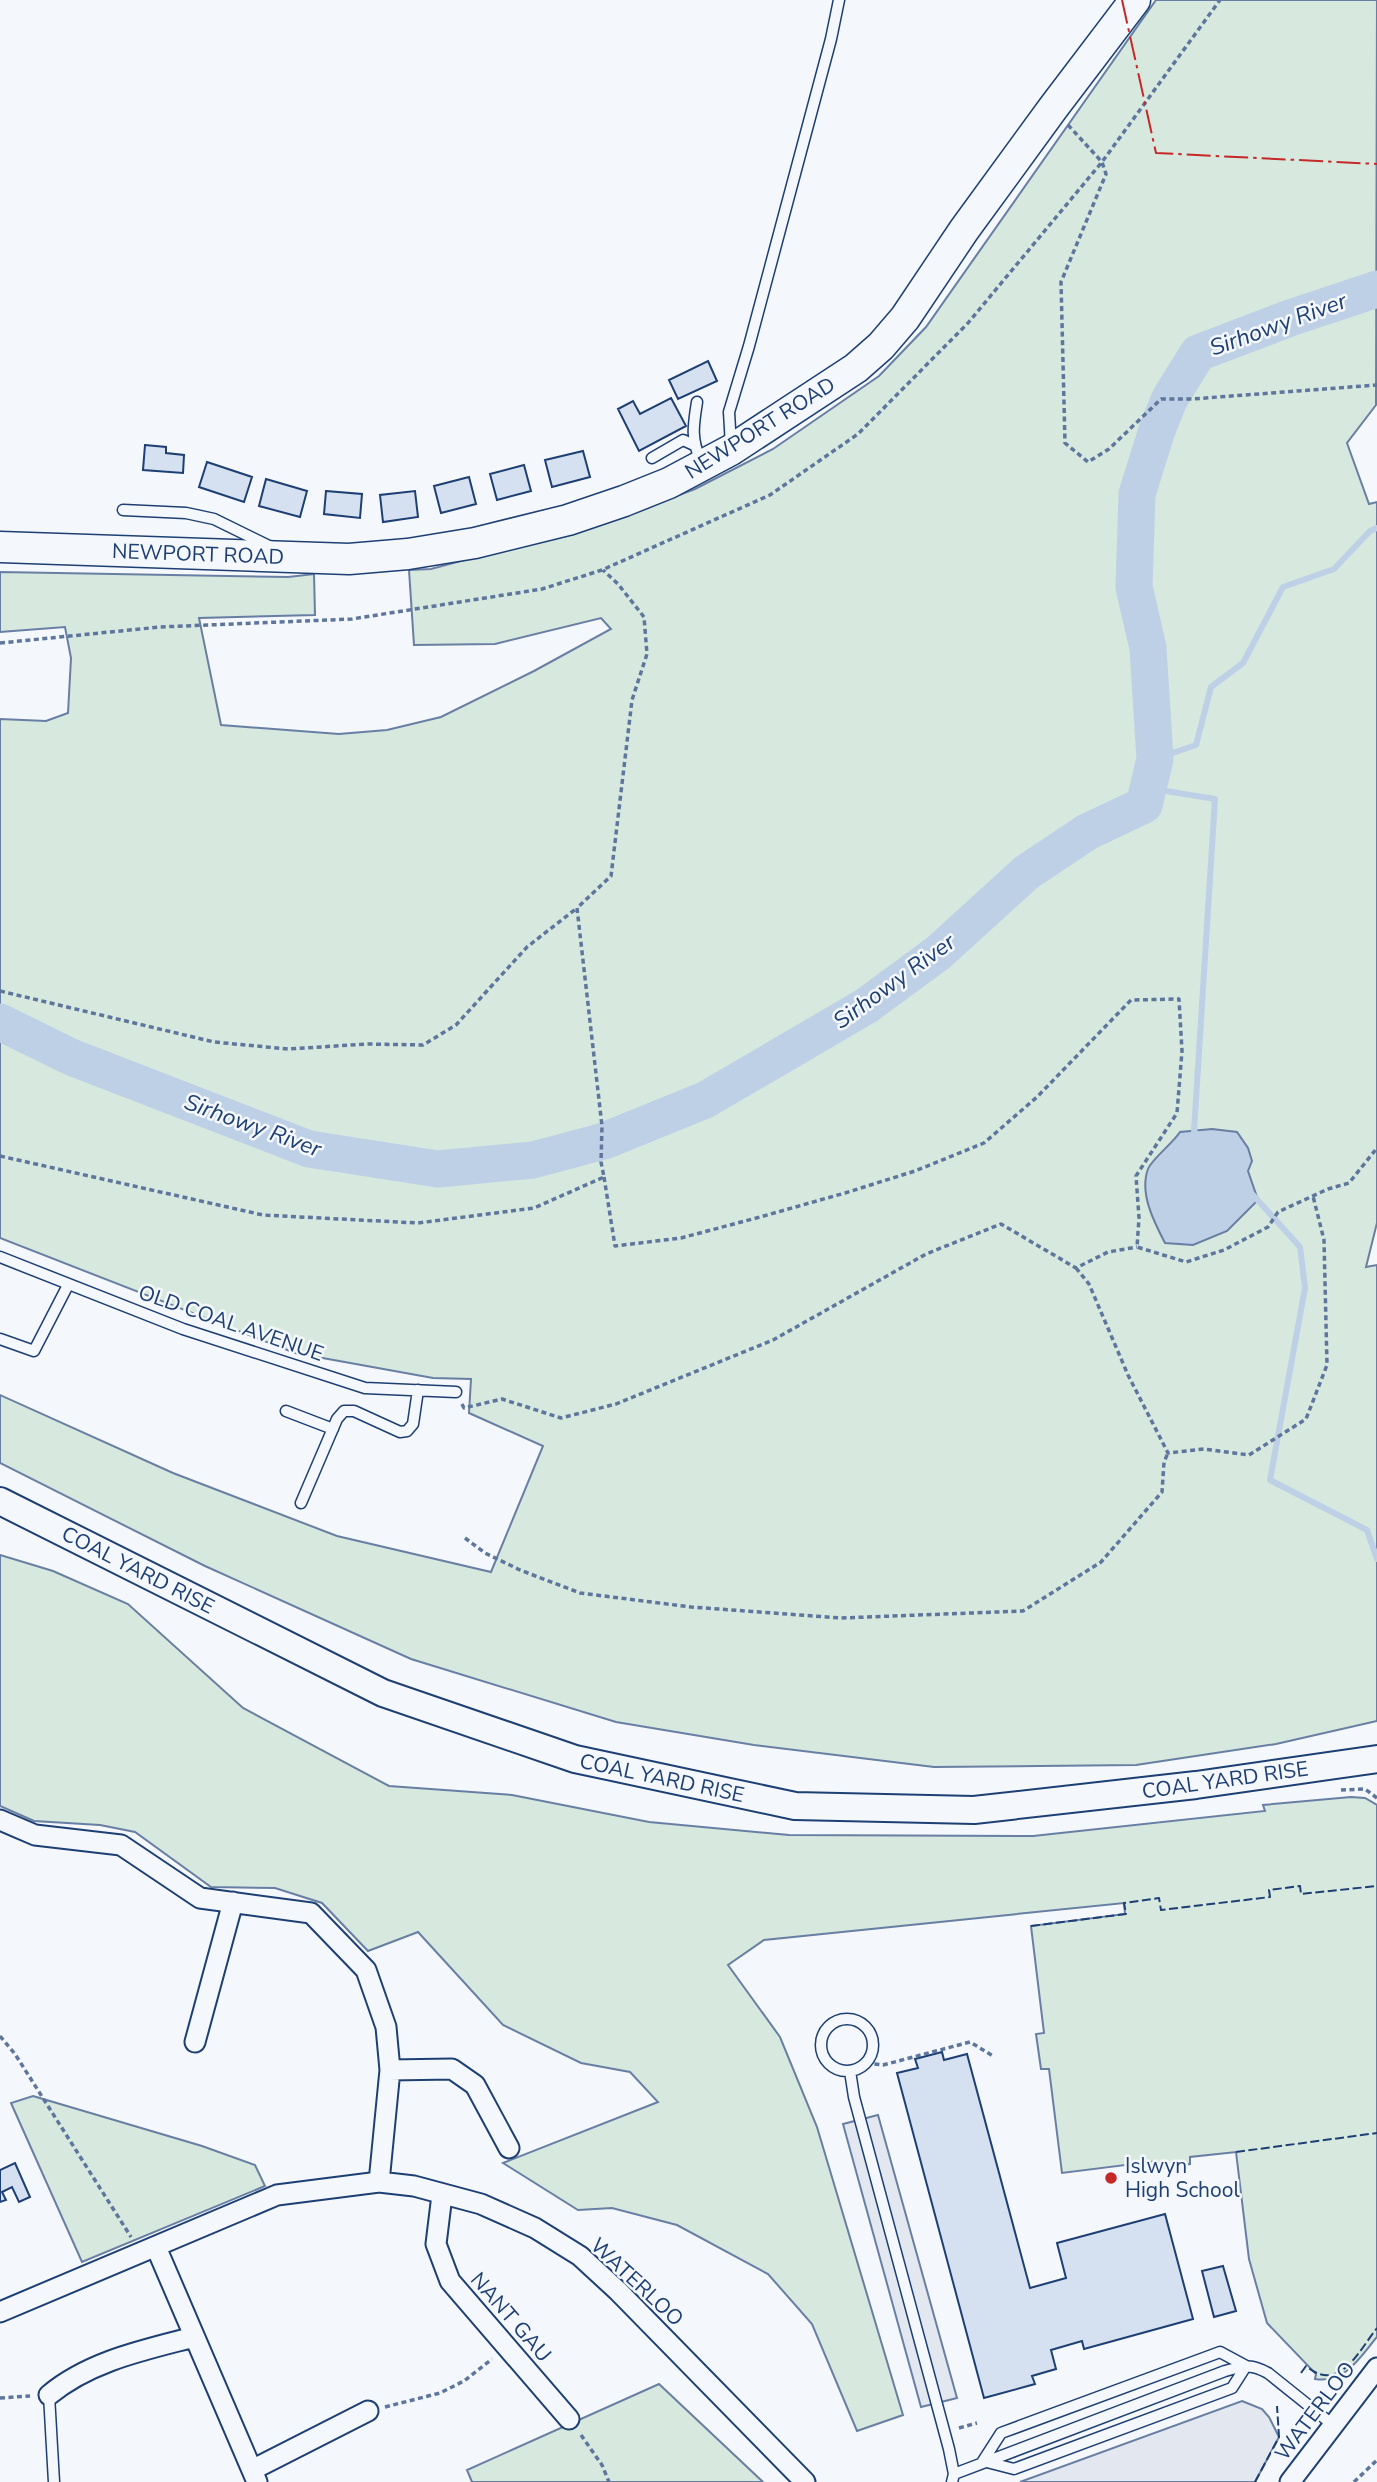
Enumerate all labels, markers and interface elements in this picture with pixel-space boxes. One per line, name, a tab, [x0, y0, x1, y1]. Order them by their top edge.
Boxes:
water label: Sirhowy River	[1205, 285, 1352, 364]
street label: NEWPORT ROAD	[679, 370, 841, 486]
street label: NEWPORT ROAD	[111, 537, 285, 571]
water label: Sirhowy River	[827, 926, 962, 1036]
water label: Sirhowy River	[180, 1086, 326, 1165]
street label: OLD COAL AVENUE	[135, 1278, 327, 1368]
street label: COAL YARD RISE	[57, 1519, 219, 1621]
street label: COAL YARD RISE	[577, 1747, 747, 1809]
street label: COAL YARD RISE	[1140, 1754, 1310, 1806]
place label: Islwyn High School	[1125, 2152, 1240, 2204]
marker: Islwyn High School	[1103, 2170, 1119, 2186]
street label: WATERLOO	[584, 2232, 690, 2332]
street label: NANT GAU	[464, 2266, 558, 2368]
street label: WATERLOO	[1268, 2356, 1362, 2466]

